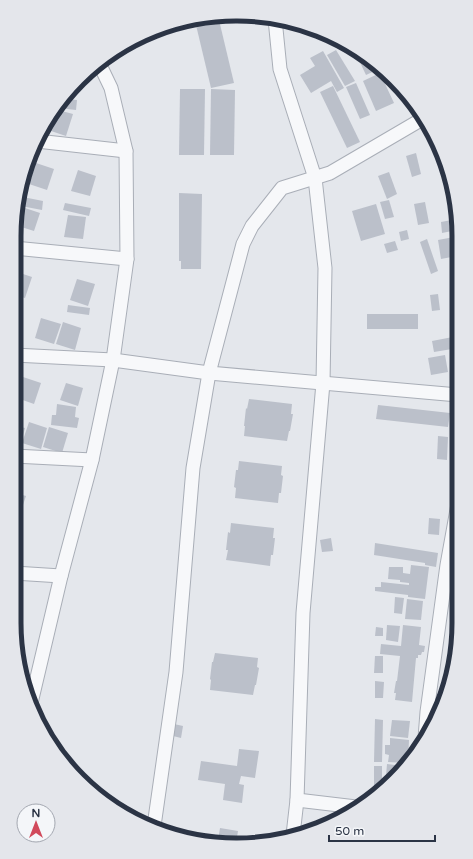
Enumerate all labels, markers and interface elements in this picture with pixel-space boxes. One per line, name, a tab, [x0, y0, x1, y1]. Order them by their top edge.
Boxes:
north arrow	[16, 803, 56, 843]
text: N	[32, 807, 40, 820]
scale bar	[329, 817, 435, 843]
text: 50 m	[335, 824, 364, 838]

